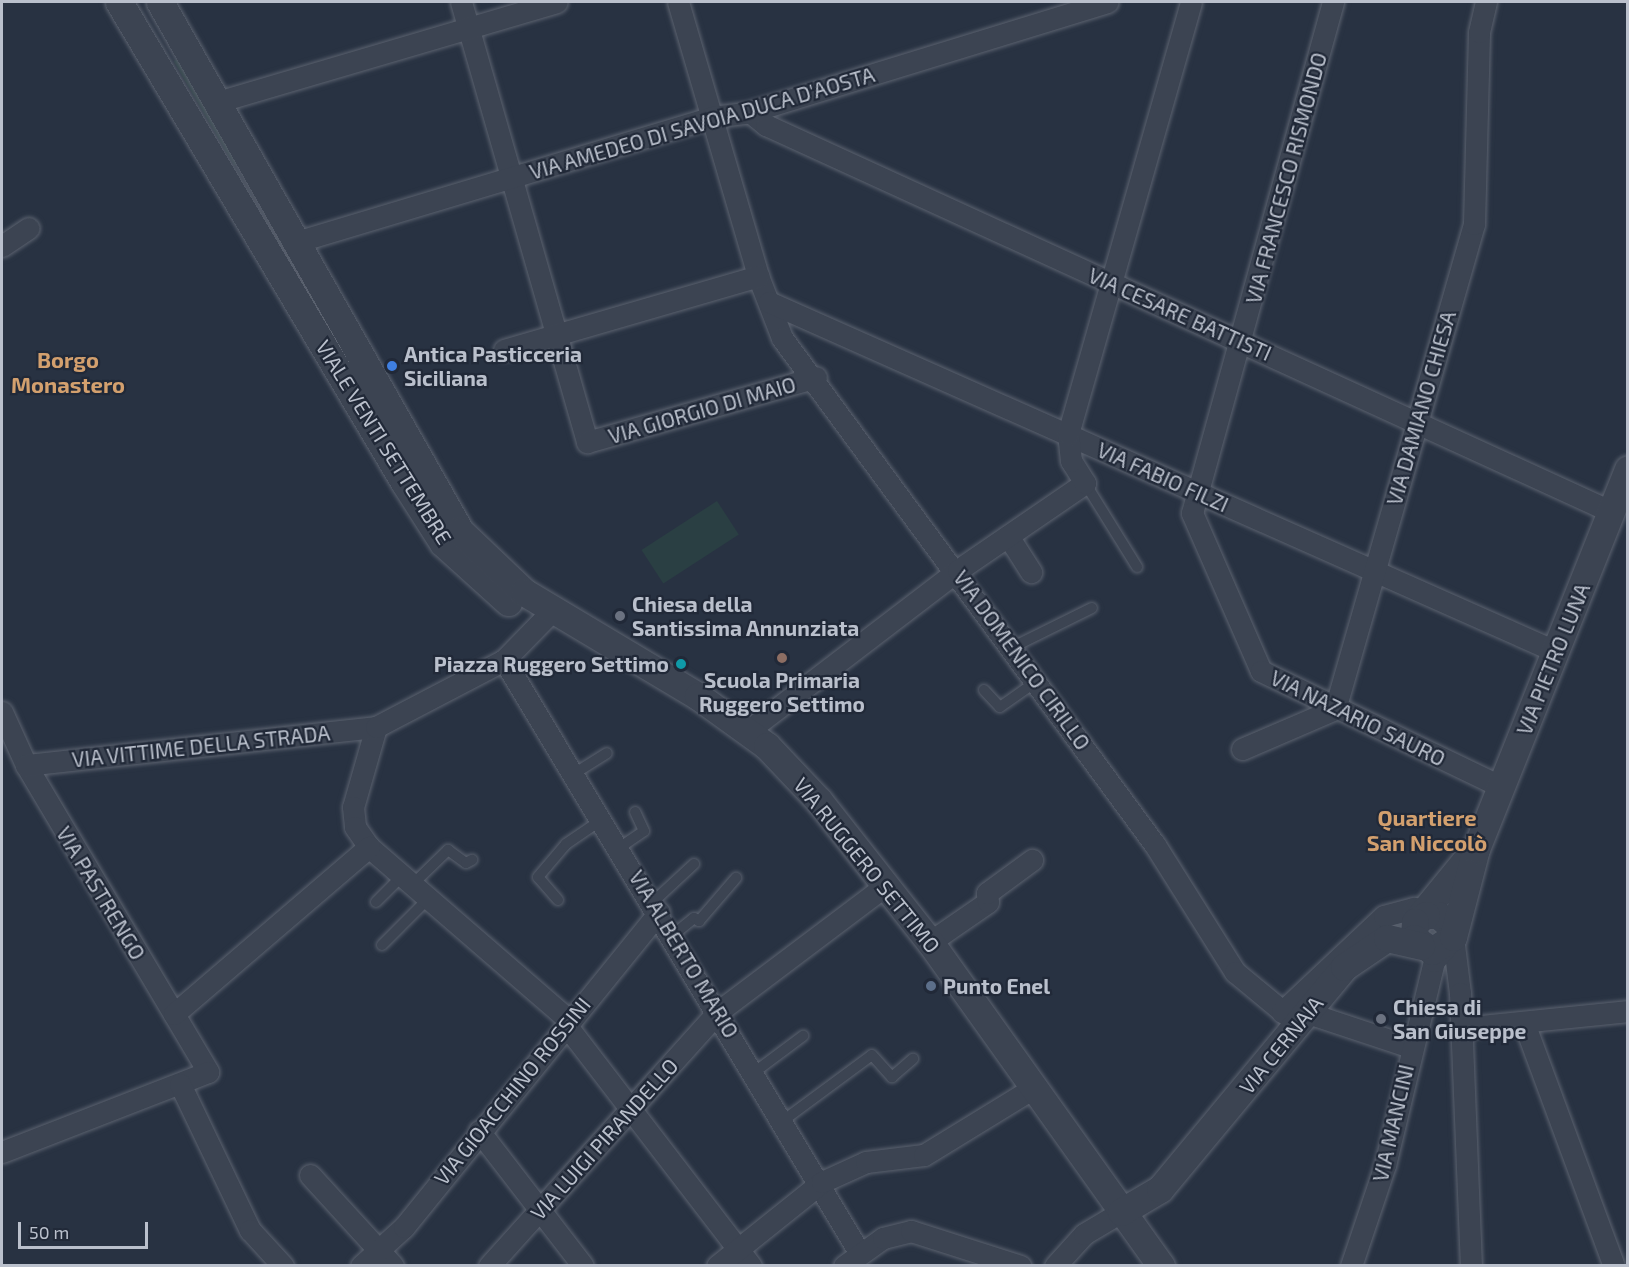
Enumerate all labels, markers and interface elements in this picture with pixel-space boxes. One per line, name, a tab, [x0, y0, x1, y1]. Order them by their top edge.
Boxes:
street label: VIA FRANCESCO RISMONDO	[1240, 49, 1332, 307]
street label: VIA AMEDEO DI SAVOIA DUCA D'AOSTA	[526, 61, 878, 185]
street label: VIA CESARE BATTISTI	[1084, 262, 1276, 366]
street label: VIA DAMIANO CHIESA	[1381, 308, 1461, 508]
street label: VIALE VENTI SETTEMBRE	[311, 335, 457, 549]
place label: Antica Pasticceria Siciliana	[404, 341, 582, 391]
district label: Borgo Monastero	[11, 346, 125, 398]
marker: Antica Pasticceria Siciliana	[385, 359, 399, 373]
street label: VIA GIORGIO DI MAIO	[605, 371, 799, 449]
street label: VIA FABIO FILZI	[1093, 437, 1233, 517]
street label: VIA DOMENICO CIRILLO	[948, 565, 1096, 755]
street label: VIA PIETRO LUNA	[1511, 579, 1595, 739]
place label: Chiesa della Santissima Annunziata	[632, 591, 860, 641]
marker: Chiesa della Santissima Annunziata	[613, 609, 627, 623]
place label: Piazza Ruggero Settimo	[434, 651, 669, 677]
marker: Scuola Primaria Ruggero Settimo	[775, 651, 789, 665]
marker: Piazza Ruggero Settimo	[674, 657, 688, 671]
street label: VIA NAZARIO SAURO	[1266, 665, 1450, 771]
place label: Scuola Primaria Ruggero Settimo	[699, 667, 865, 717]
street label: VIA VITTIME DELLA STRADA	[70, 720, 332, 772]
street label: VIA RUGGERO SETTIMO	[788, 772, 946, 958]
district label: Quartiere San Niccolò	[1367, 804, 1487, 855]
street label: VIA PASTRENGO	[51, 822, 151, 964]
street label: VIA ALBERTO MARIO	[624, 865, 744, 1043]
place label: Punto Enel	[943, 973, 1050, 999]
marker: Punto Enel	[924, 979, 938, 993]
street label: VIA CERNAIA	[1234, 991, 1328, 1099]
street label: VIA GIOACCHINO ROSSINI	[428, 992, 596, 1190]
place label: Chiesa di San Giuseppe	[1393, 994, 1526, 1044]
marker: Chiesa di San Giuseppe	[1374, 1012, 1388, 1026]
street label: VIA LUIGI PIRANDELLO	[525, 1053, 683, 1225]
street label: VIA MANCINI	[1367, 1062, 1419, 1184]
scale bar	[21, 1210, 152, 1248]
text: 50 m	[29, 1221, 69, 1243]

